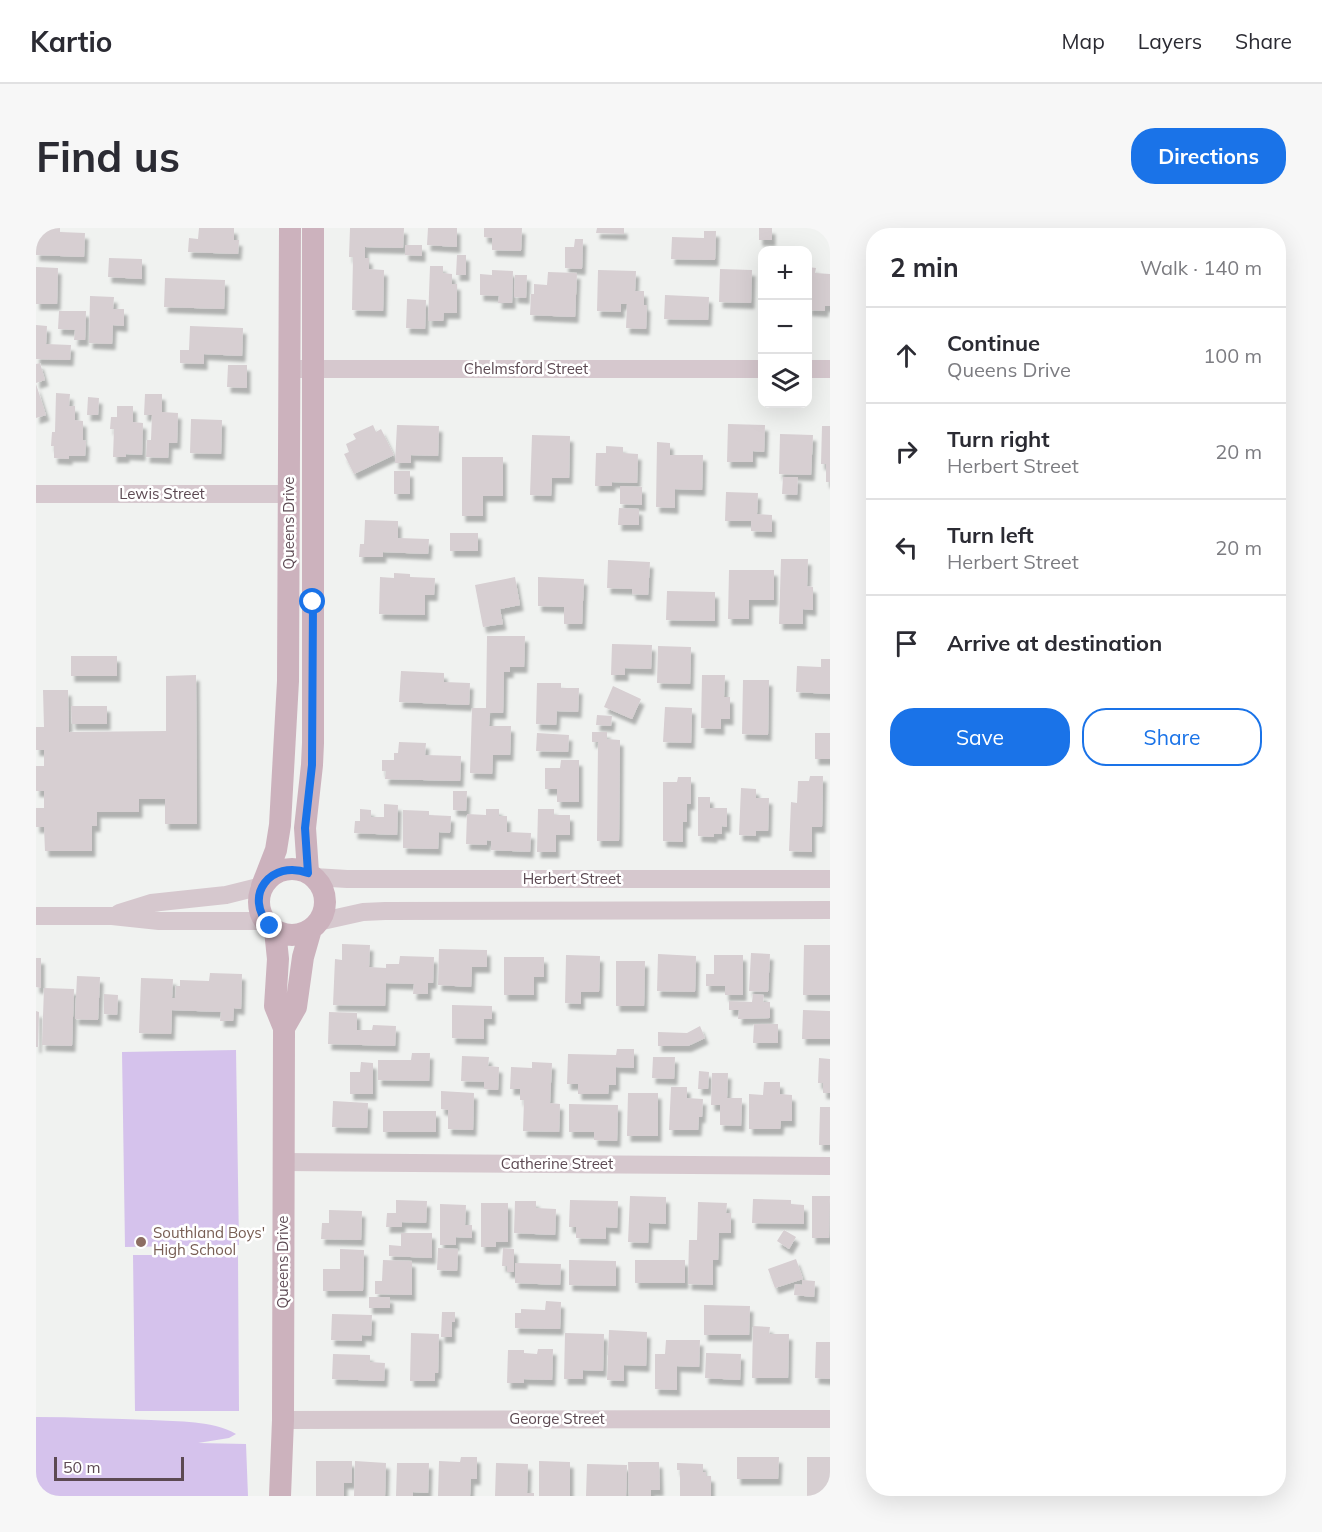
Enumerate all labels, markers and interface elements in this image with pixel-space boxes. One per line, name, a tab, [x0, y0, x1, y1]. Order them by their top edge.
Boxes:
text: Kartio	[30, 24, 112, 59]
text: Map	[1062, 28, 1105, 54]
text: Layers	[1138, 28, 1202, 54]
text: Share	[1235, 28, 1292, 54]
button: Directions	[1131, 128, 1286, 184]
text: Find us	[36, 130, 180, 183]
map controls	[758, 246, 812, 408]
button: +	[758, 246, 812, 300]
text: 2 min	[890, 251, 959, 284]
text: Walk · 140 m	[1140, 255, 1262, 280]
button: −	[758, 300, 812, 354]
text: Continue	[947, 329, 1040, 357]
icon: ahead	[890, 339, 923, 372]
text: 100 m	[1203, 343, 1262, 368]
button: layers	[758, 354, 812, 408]
text: Queens Drive	[947, 357, 1071, 382]
street label: Chelmsford Street	[464, 359, 588, 378]
text: Turn right	[947, 425, 1050, 453]
icon: right	[890, 435, 923, 468]
text: 20 m	[1215, 439, 1262, 464]
text: Herbert Street	[947, 453, 1079, 478]
street label: Queens Drive	[279, 477, 298, 569]
street label: Lewis Street	[119, 484, 205, 503]
text: Turn left	[947, 521, 1034, 549]
icon: left	[890, 531, 923, 564]
text: 20 m	[1215, 535, 1262, 560]
text: Herbert Street	[947, 549, 1079, 574]
route start	[299, 588, 325, 614]
icon: arrive	[890, 627, 923, 660]
text: Arrive at destination	[947, 629, 1162, 657]
button: Save	[890, 708, 1070, 766]
button: Share	[1082, 708, 1262, 766]
street label: Herbert Street	[523, 869, 621, 888]
route end	[256, 912, 282, 938]
street label: Catherine Street	[501, 1154, 613, 1173]
street label: Queens Drive	[273, 1216, 292, 1308]
place label: Southland Boys' High School	[153, 1223, 265, 1259]
marker: Southland Boys' High School	[134, 1235, 148, 1249]
street label: George Street	[509, 1409, 605, 1428]
scale bar	[54, 1454, 184, 1482]
text: 50 m	[63, 1457, 100, 1477]

